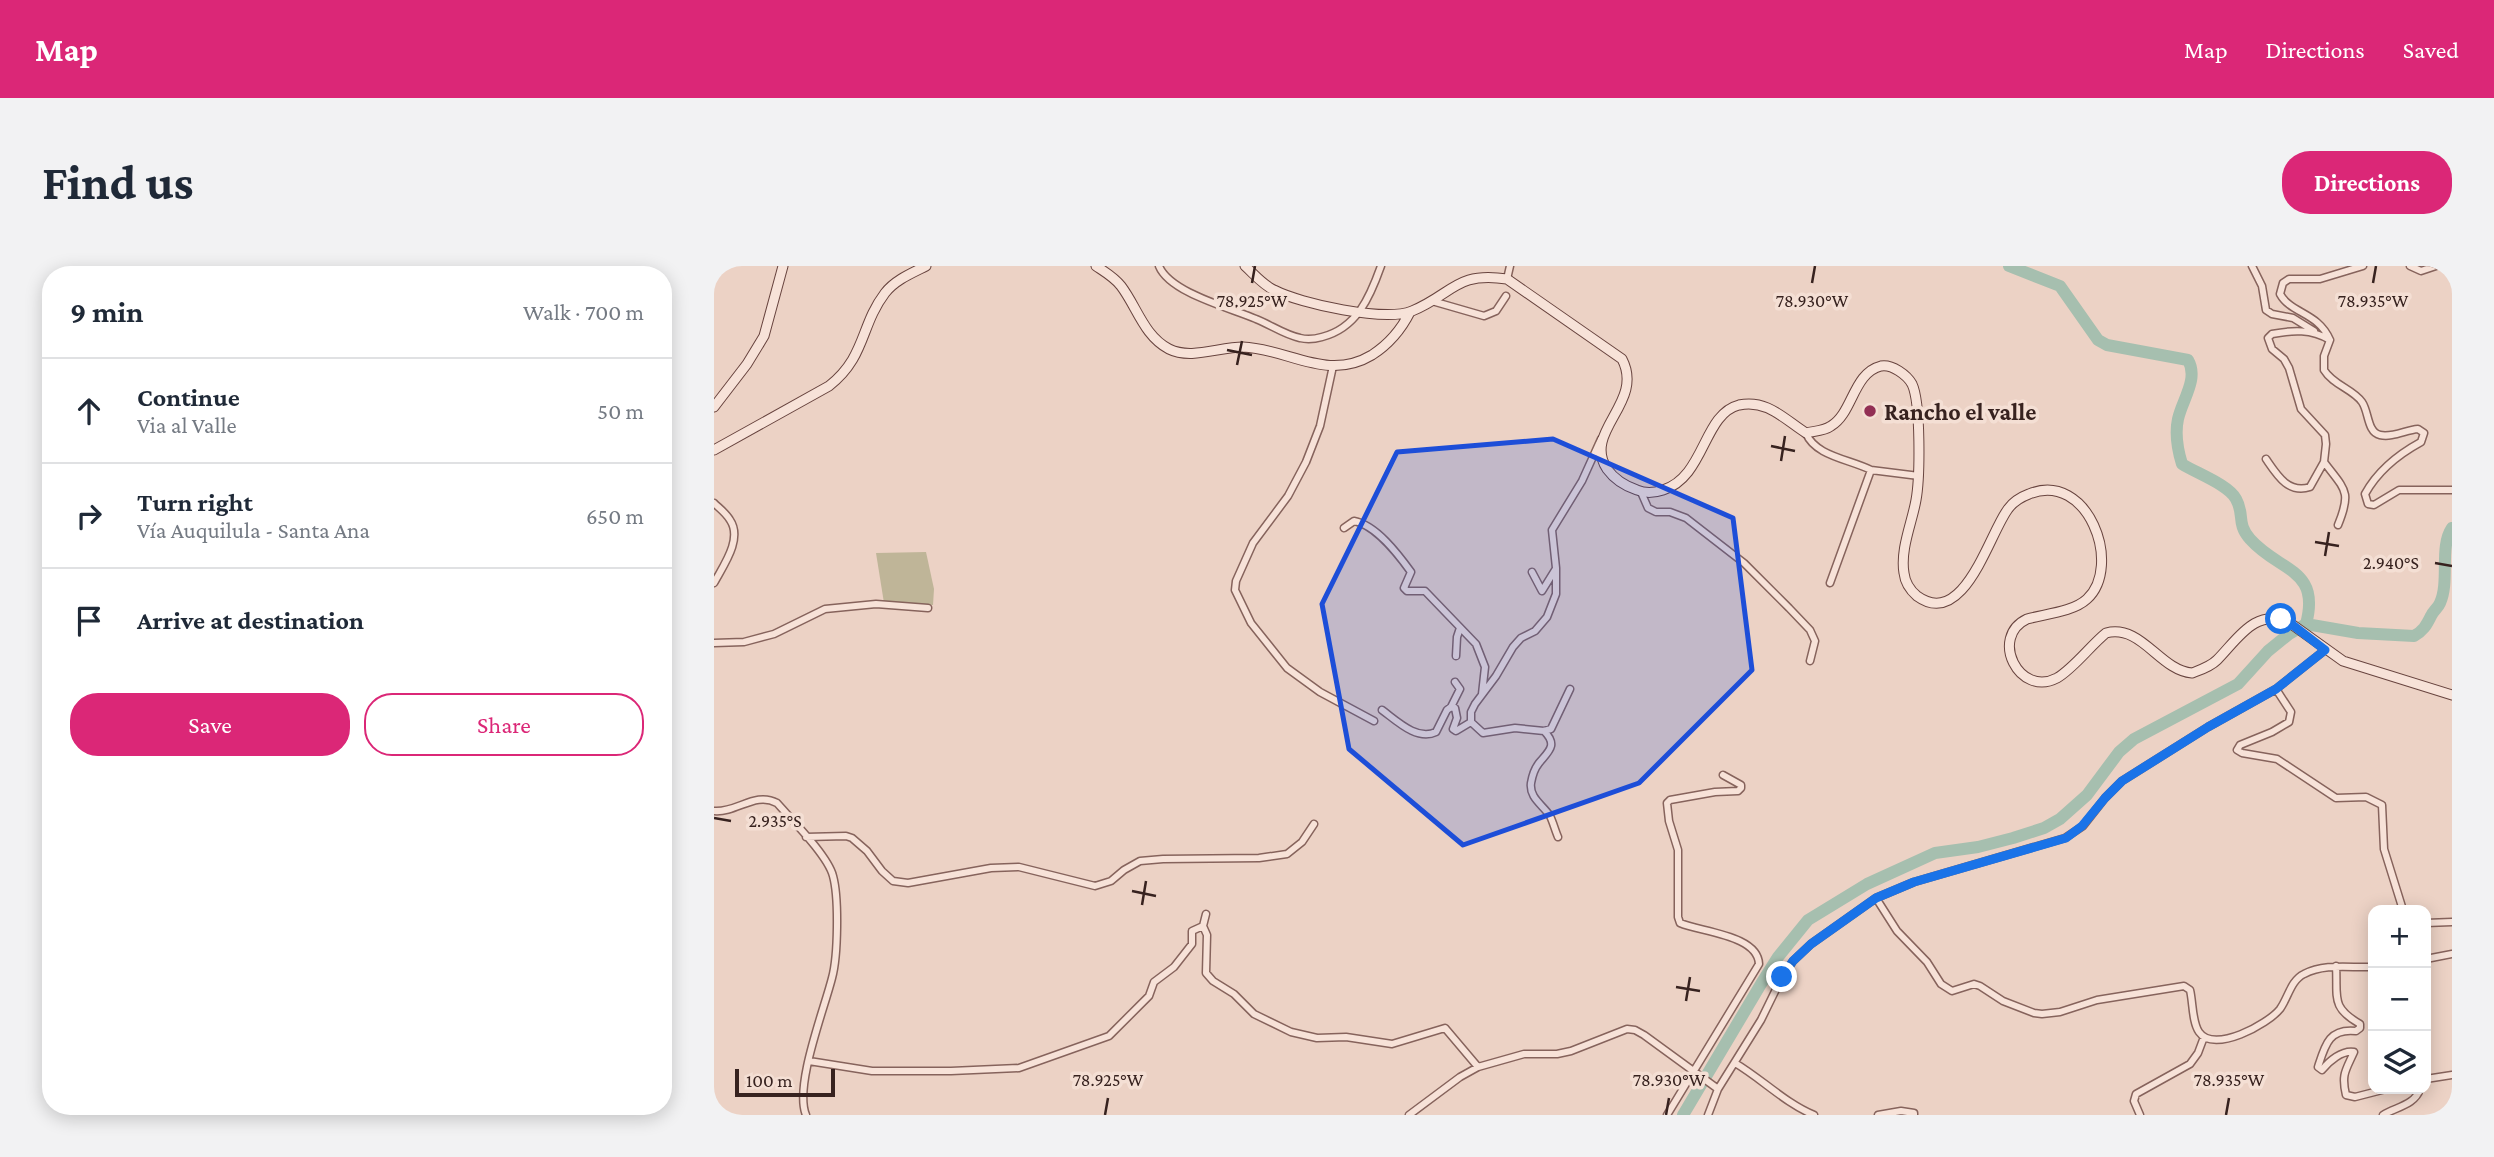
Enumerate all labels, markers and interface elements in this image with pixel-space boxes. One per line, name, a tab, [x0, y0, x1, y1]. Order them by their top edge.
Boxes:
text: Map	[35, 31, 98, 68]
text: Map	[2184, 36, 2228, 63]
text: Directions	[2266, 36, 2365, 63]
text: Saved	[2403, 36, 2459, 63]
button: Directions	[2282, 151, 2452, 214]
text: Find us	[42, 155, 194, 210]
text: 78.925°W	[1217, 291, 1288, 311]
text: 78.930°W	[1776, 291, 1849, 311]
text: 78.935°W	[2338, 291, 2409, 311]
text: 9 min	[70, 295, 143, 328]
text: Walk · 700 m	[523, 299, 644, 325]
text: Continue	[137, 383, 240, 412]
icon: ahead	[70, 392, 108, 430]
text: 50 m	[597, 398, 644, 424]
place label: Rancho el valle	[1884, 398, 2036, 425]
marker: Rancho el valle	[1862, 403, 1878, 419]
text: Via al Valle	[137, 412, 237, 438]
text: Turn right	[137, 488, 253, 517]
icon: right	[70, 497, 108, 535]
text: 650 m	[586, 503, 644, 529]
text: Vía Auquilula - Santa Ana	[137, 517, 370, 543]
text: 2.940°S	[2363, 553, 2419, 573]
icon: arrive	[70, 602, 108, 640]
route start	[2265, 603, 2296, 634]
text: Arrive at destination	[137, 606, 364, 635]
button: Save	[70, 693, 350, 756]
button: Share	[364, 693, 644, 756]
text: 2.935°S	[748, 811, 802, 831]
map controls	[2368, 905, 2431, 1094]
button: +	[2368, 905, 2431, 968]
route end	[1766, 961, 1797, 992]
button: −	[2368, 968, 2431, 1031]
button: layers	[2368, 1031, 2431, 1094]
scale bar	[735, 1066, 835, 1098]
text: 100 m	[746, 1070, 793, 1091]
text: 78.925°W	[1073, 1070, 1144, 1090]
text: 78.930°W	[1633, 1070, 1706, 1090]
text: 78.935°W	[2194, 1070, 2265, 1090]

